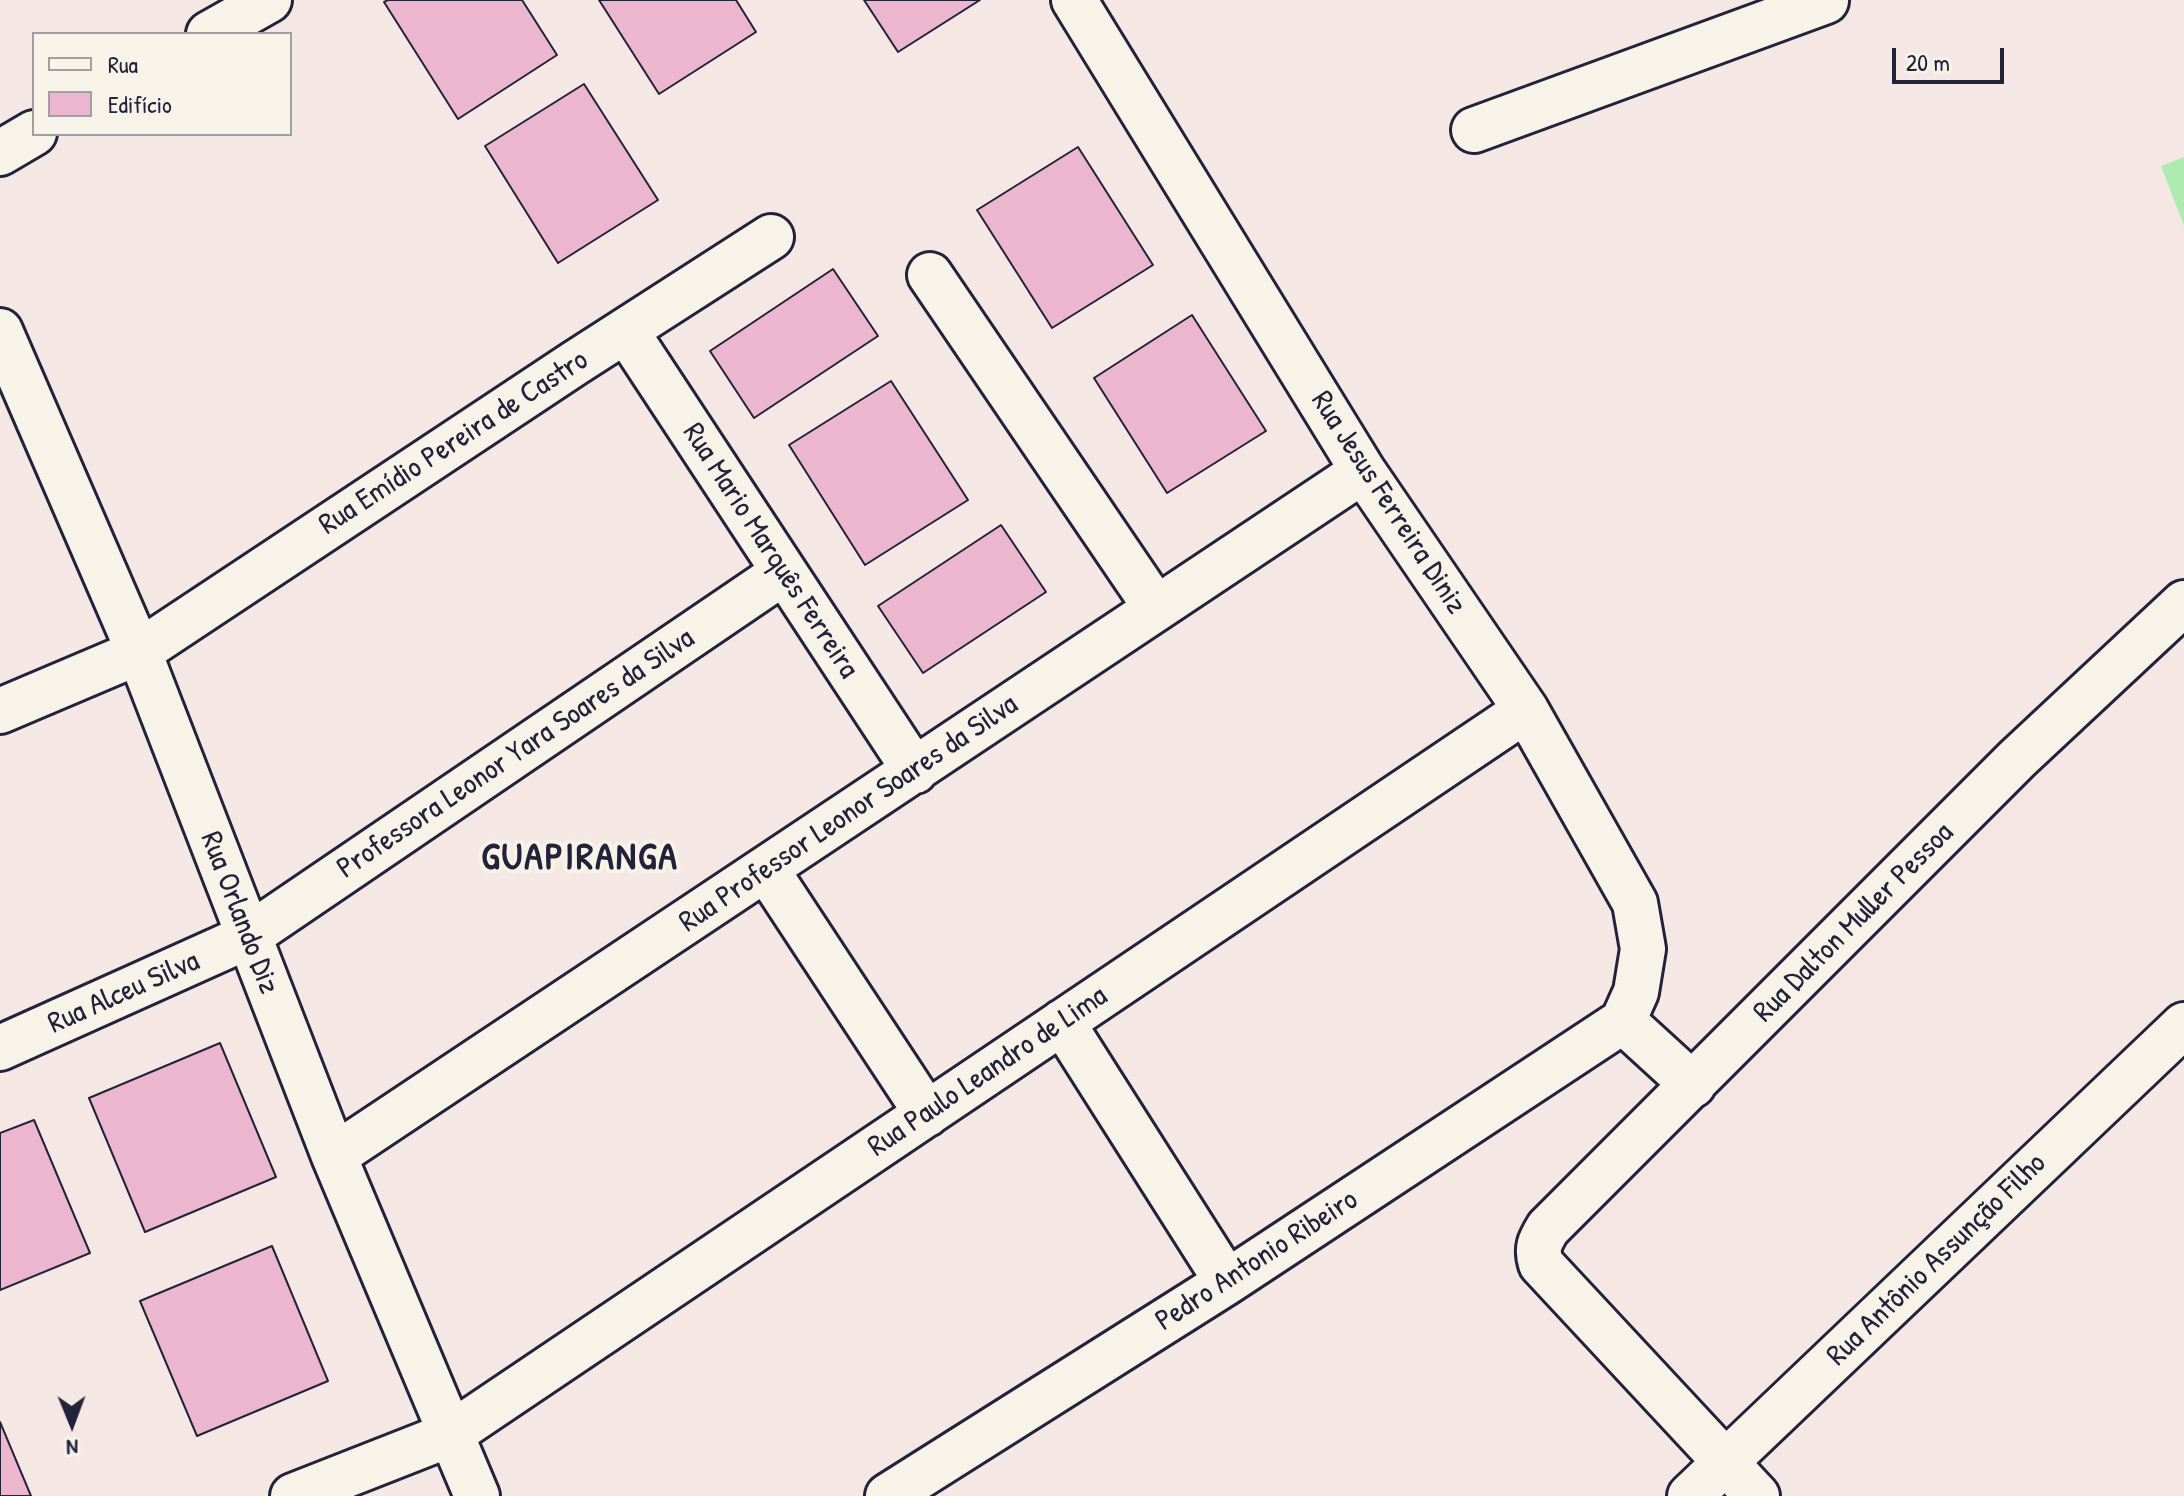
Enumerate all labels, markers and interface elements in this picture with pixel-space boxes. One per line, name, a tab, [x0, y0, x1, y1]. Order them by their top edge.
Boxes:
legend	[32, 32, 292, 136]
scale bar	[1896, 32, 2008, 82]
text: 20 m	[1906, 46, 1950, 78]
text: Rua	[108, 48, 138, 80]
text: Edifício	[108, 88, 172, 120]
street label: Rua Emídio Pereira de Castro	[313, 343, 595, 543]
street label: Rua Jesus Ferreira Diniz	[1302, 385, 1474, 621]
street label: Rua Mario Marquês Ferreira	[674, 417, 866, 685]
street label: Professora Leonor Yara Soares da Silva	[331, 621, 701, 887]
street label: Rua Professor Leonor Soares da Silva	[673, 687, 1025, 941]
street label: Rua Dalton Muller Pessoa	[1747, 816, 1961, 1030]
street label: Rua Orlando Diz	[192, 827, 286, 999]
district label: GUAPIRANGA	[481, 836, 679, 882]
street label: Rua Alceu Silva	[43, 944, 205, 1042]
street label: Rua Paulo Leandro de Lima	[862, 979, 1114, 1165]
street label: Rua Antônio Assunção Filho	[1820, 1146, 2054, 1374]
street label: Pedro Antonio Ribeiro	[1149, 1182, 1365, 1340]
north arrow	[32, 1384, 112, 1464]
text: N	[66, 1433, 79, 1463]

